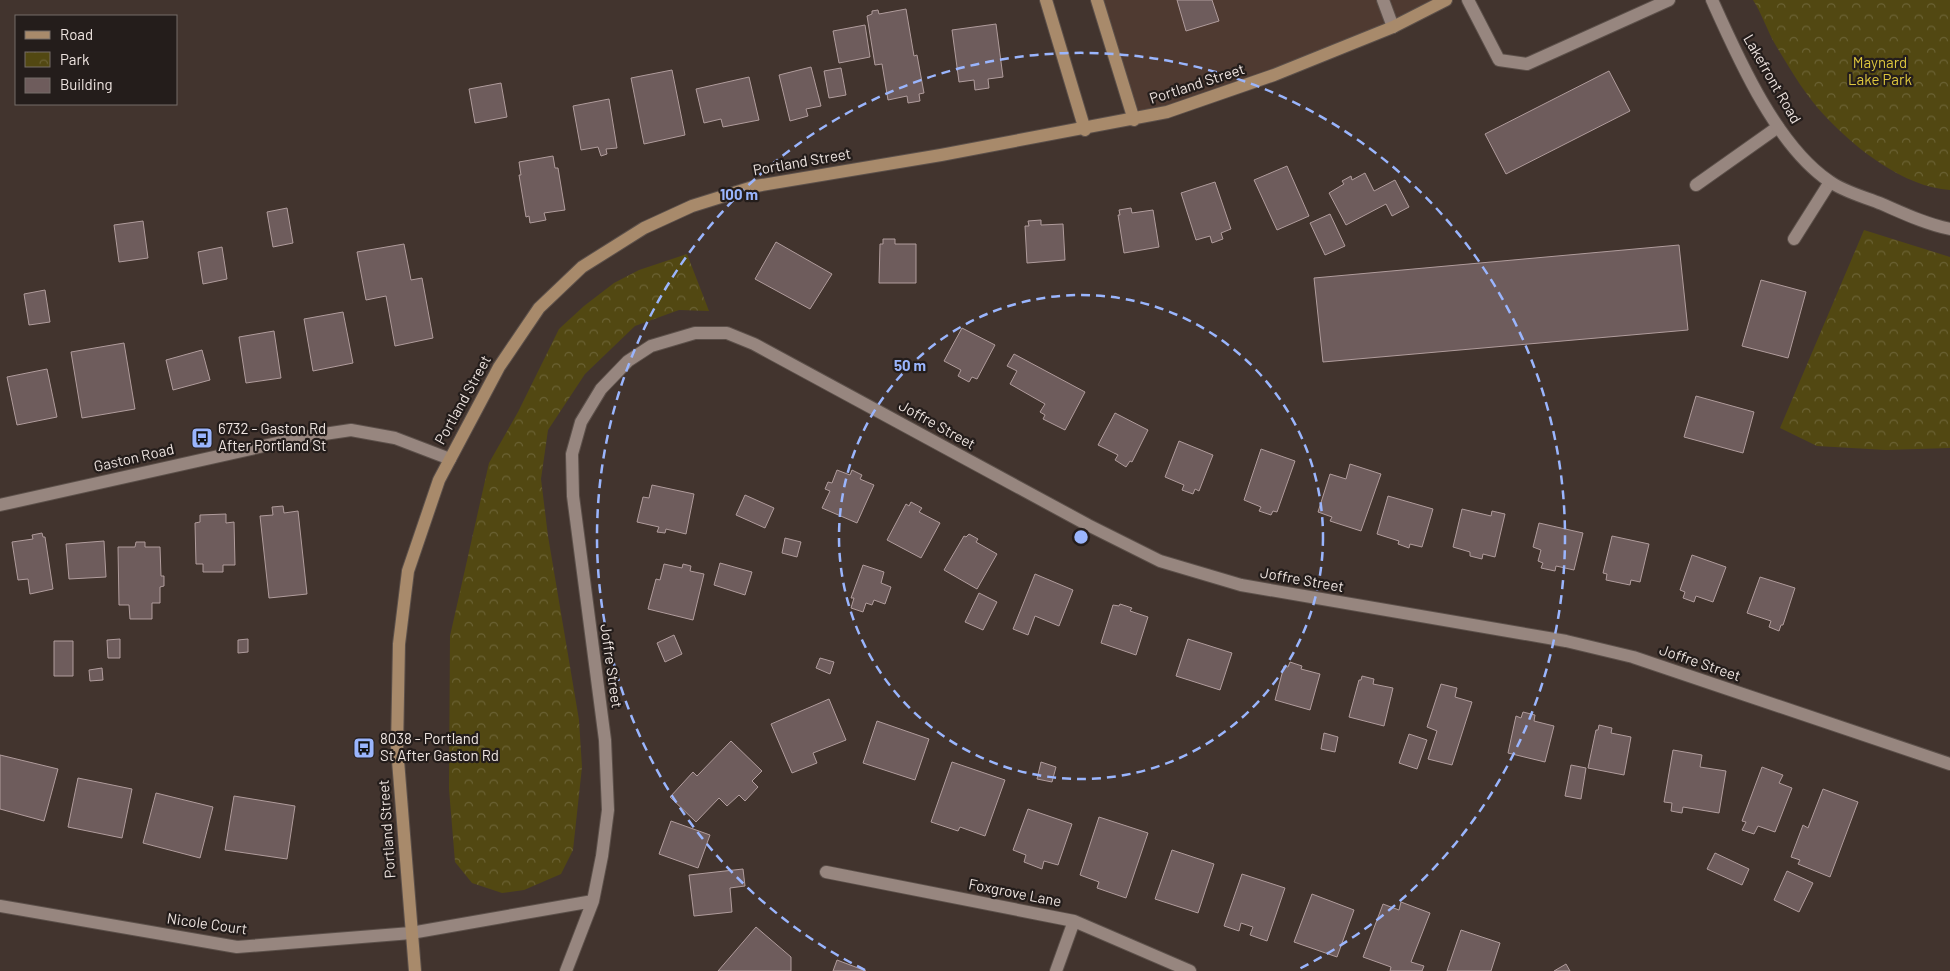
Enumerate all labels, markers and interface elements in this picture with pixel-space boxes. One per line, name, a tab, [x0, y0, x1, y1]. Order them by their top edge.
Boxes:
legend	[15, 15, 178, 105]
text: Road	[60, 25, 93, 43]
street label: Lakefront Road	[1740, 31, 1806, 126]
text: Park	[60, 50, 90, 68]
park label: Maynard Lake Park	[1848, 53, 1912, 88]
street label: Portland Street	[1147, 59, 1247, 107]
text: Building	[60, 75, 113, 93]
street label: Portland Street	[751, 144, 852, 178]
text: 100 m	[720, 185, 758, 203]
street label: Portland Street	[430, 352, 494, 447]
text: 50 m	[894, 356, 926, 374]
street label: Joffre Street	[896, 396, 979, 453]
place label: 6732 - Gaston Rd After Portland St	[218, 419, 326, 454]
bus stop icon: 6732 - Gaston Rd After Portland St	[190, 426, 214, 450]
street label: Gaston Road	[92, 439, 176, 475]
centre of rings	[1072, 528, 1090, 546]
street label: Joffre Street	[1259, 563, 1345, 595]
street label: Joffre Street	[597, 623, 627, 709]
street label: Joffre Street	[1657, 640, 1743, 684]
place label: 8038 - Portland St After Gaston Rd	[380, 729, 499, 764]
bus stop icon: 8038 - Portland St After Gaston Rd	[352, 736, 376, 760]
street label: Portland Street	[374, 779, 398, 879]
street label: Foxgrove Lane	[967, 874, 1063, 910]
street label: Nicole Court	[166, 908, 248, 938]

